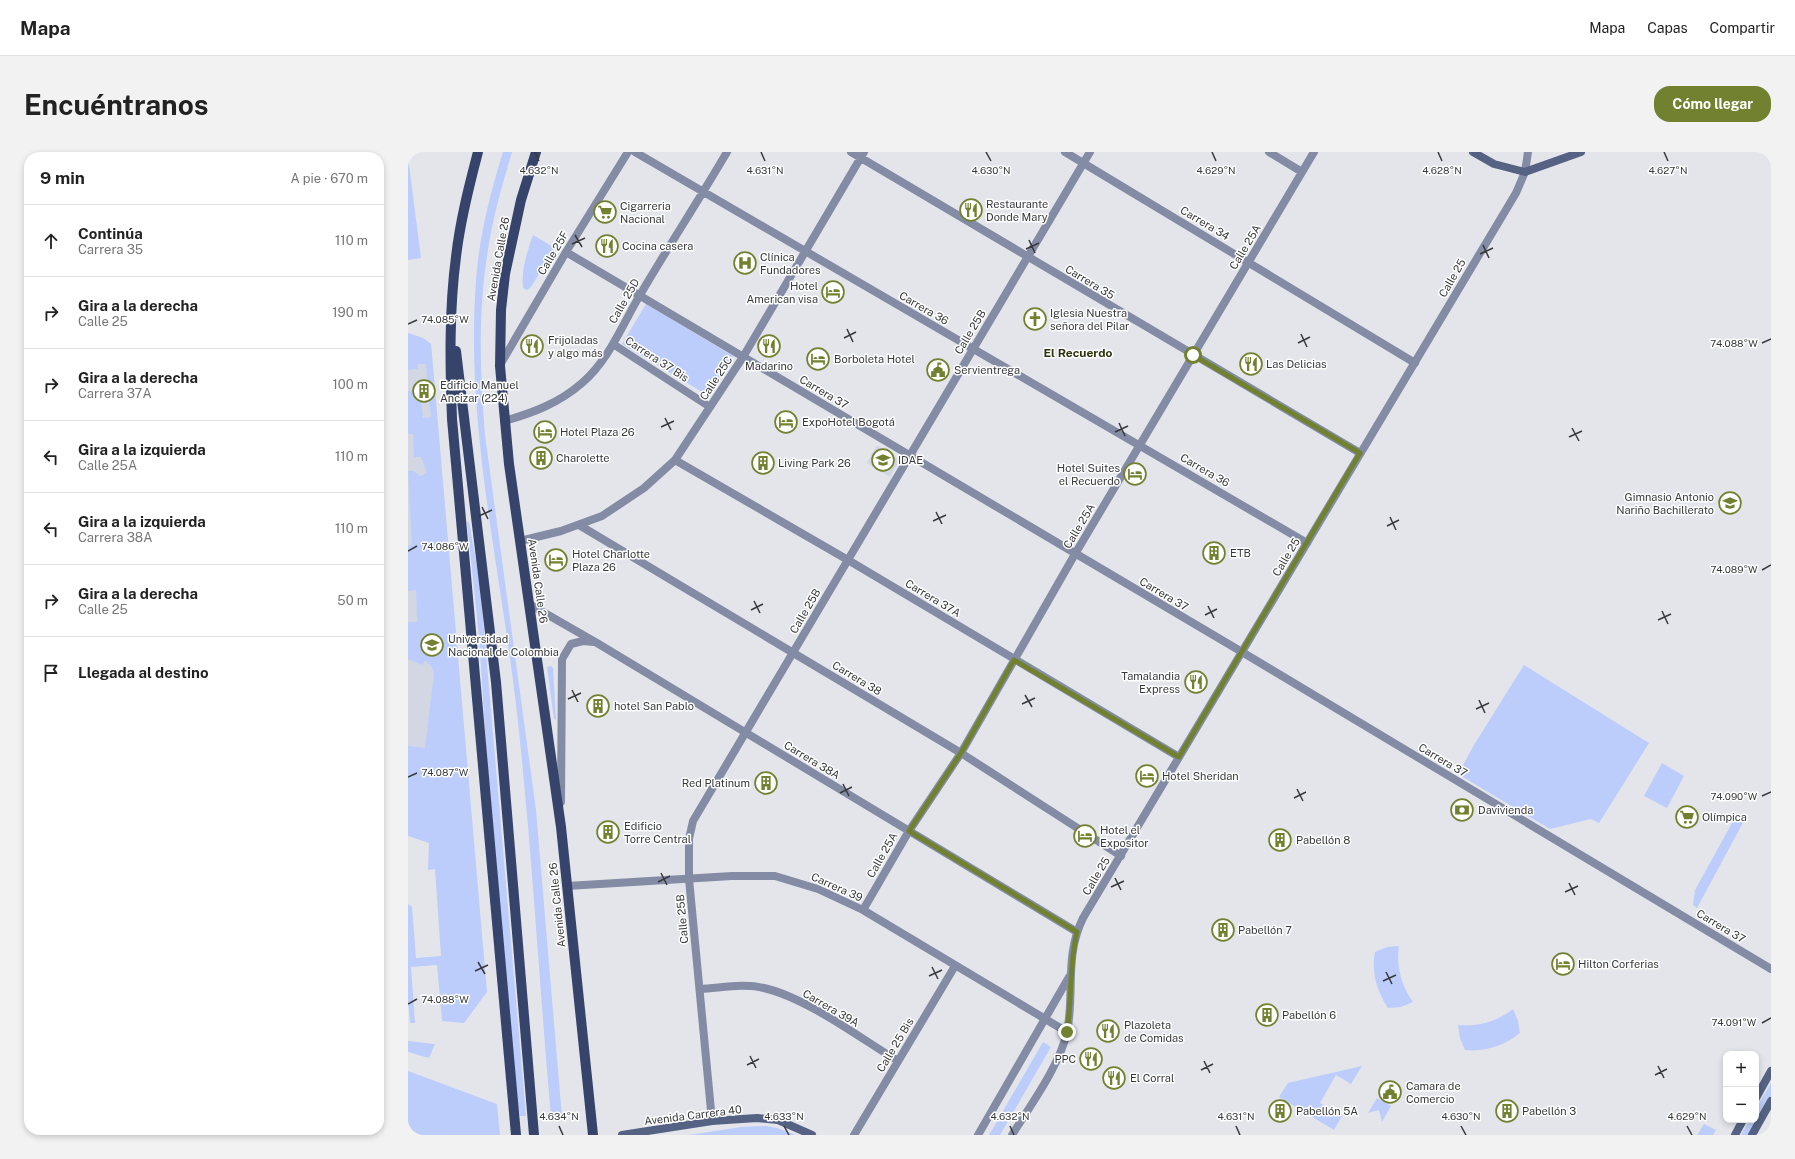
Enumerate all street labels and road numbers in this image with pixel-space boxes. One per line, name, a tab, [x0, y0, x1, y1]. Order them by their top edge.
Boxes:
street label: Carrera 34	[1178, 204, 1232, 242]
street label: Avenida Calle 26	[485, 216, 511, 302]
street label: Calle 25A	[1227, 222, 1263, 272]
street label: Calle 25F	[535, 229, 571, 277]
street label: Calle 25	[1436, 257, 1468, 299]
street label: Carrera 35	[1063, 263, 1117, 301]
street label: Calle 25D	[606, 276, 642, 326]
street label: Carrera 36	[897, 289, 951, 327]
street label: Calle 25B	[952, 308, 988, 356]
street label: Carrera 37 Bis	[623, 334, 691, 384]
street label: Calle 25C	[697, 354, 735, 402]
street label: Carrera 37	[798, 373, 851, 411]
street label: Carrera 36	[1178, 451, 1232, 489]
street label: Calle 25A	[1061, 501, 1097, 551]
street label: Calle 25	[1270, 536, 1302, 578]
street label: Avenida Calle 26	[526, 538, 550, 624]
street label: Carrera 37	[1138, 575, 1191, 613]
street label: Carrera 37A	[903, 577, 963, 619]
street label: Calle 25B	[787, 587, 823, 635]
street label: Carrera 38	[830, 659, 884, 697]
street label: Carrera 38A	[782, 739, 842, 781]
street label: Carrera 37	[1417, 741, 1470, 779]
street label: Calle 25A	[864, 830, 900, 880]
street label: Calle 25	[1080, 855, 1112, 897]
street label: Avenida Calle 26	[547, 862, 567, 948]
street label: Carrera 39	[809, 870, 865, 904]
street label: Calle 25B	[674, 894, 690, 944]
street label: Carrera 37	[1695, 907, 1748, 945]
street label: Carrera 39A	[801, 987, 861, 1029]
street label: Calle 25 Bis	[874, 1016, 916, 1074]
street label: Avenida Carrera 40	[644, 1103, 743, 1127]

